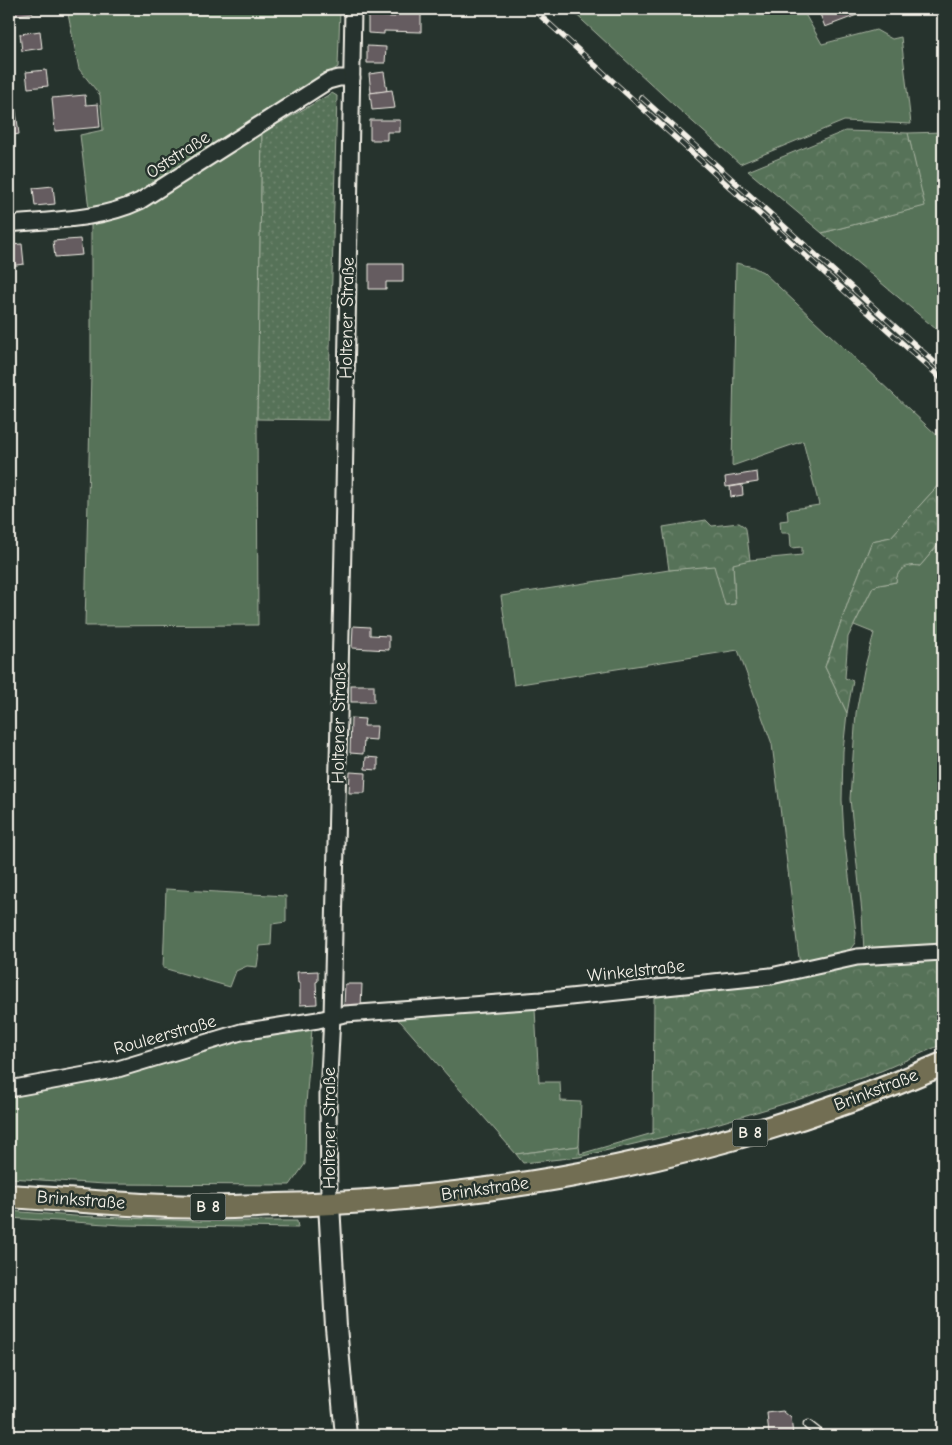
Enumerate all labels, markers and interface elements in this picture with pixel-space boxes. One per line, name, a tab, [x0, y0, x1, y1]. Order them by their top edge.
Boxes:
street label: Oststraße	[142, 127, 214, 183]
street label: Holtener Straße	[335, 257, 359, 379]
street label: Holtener Straße	[327, 662, 351, 784]
street label: Winkelstraße	[586, 955, 686, 987]
street label: Rouleerstraße	[111, 1010, 219, 1060]
street label: Brinkstraße	[831, 1064, 921, 1116]
street label: Holtener Straße	[319, 1067, 340, 1189]
road number: B 8	[732, 1120, 768, 1146]
street label: Brinkstraße	[440, 1172, 530, 1206]
street label: Brinkstraße	[36, 1186, 126, 1214]
road number: B 8	[190, 1194, 226, 1220]

